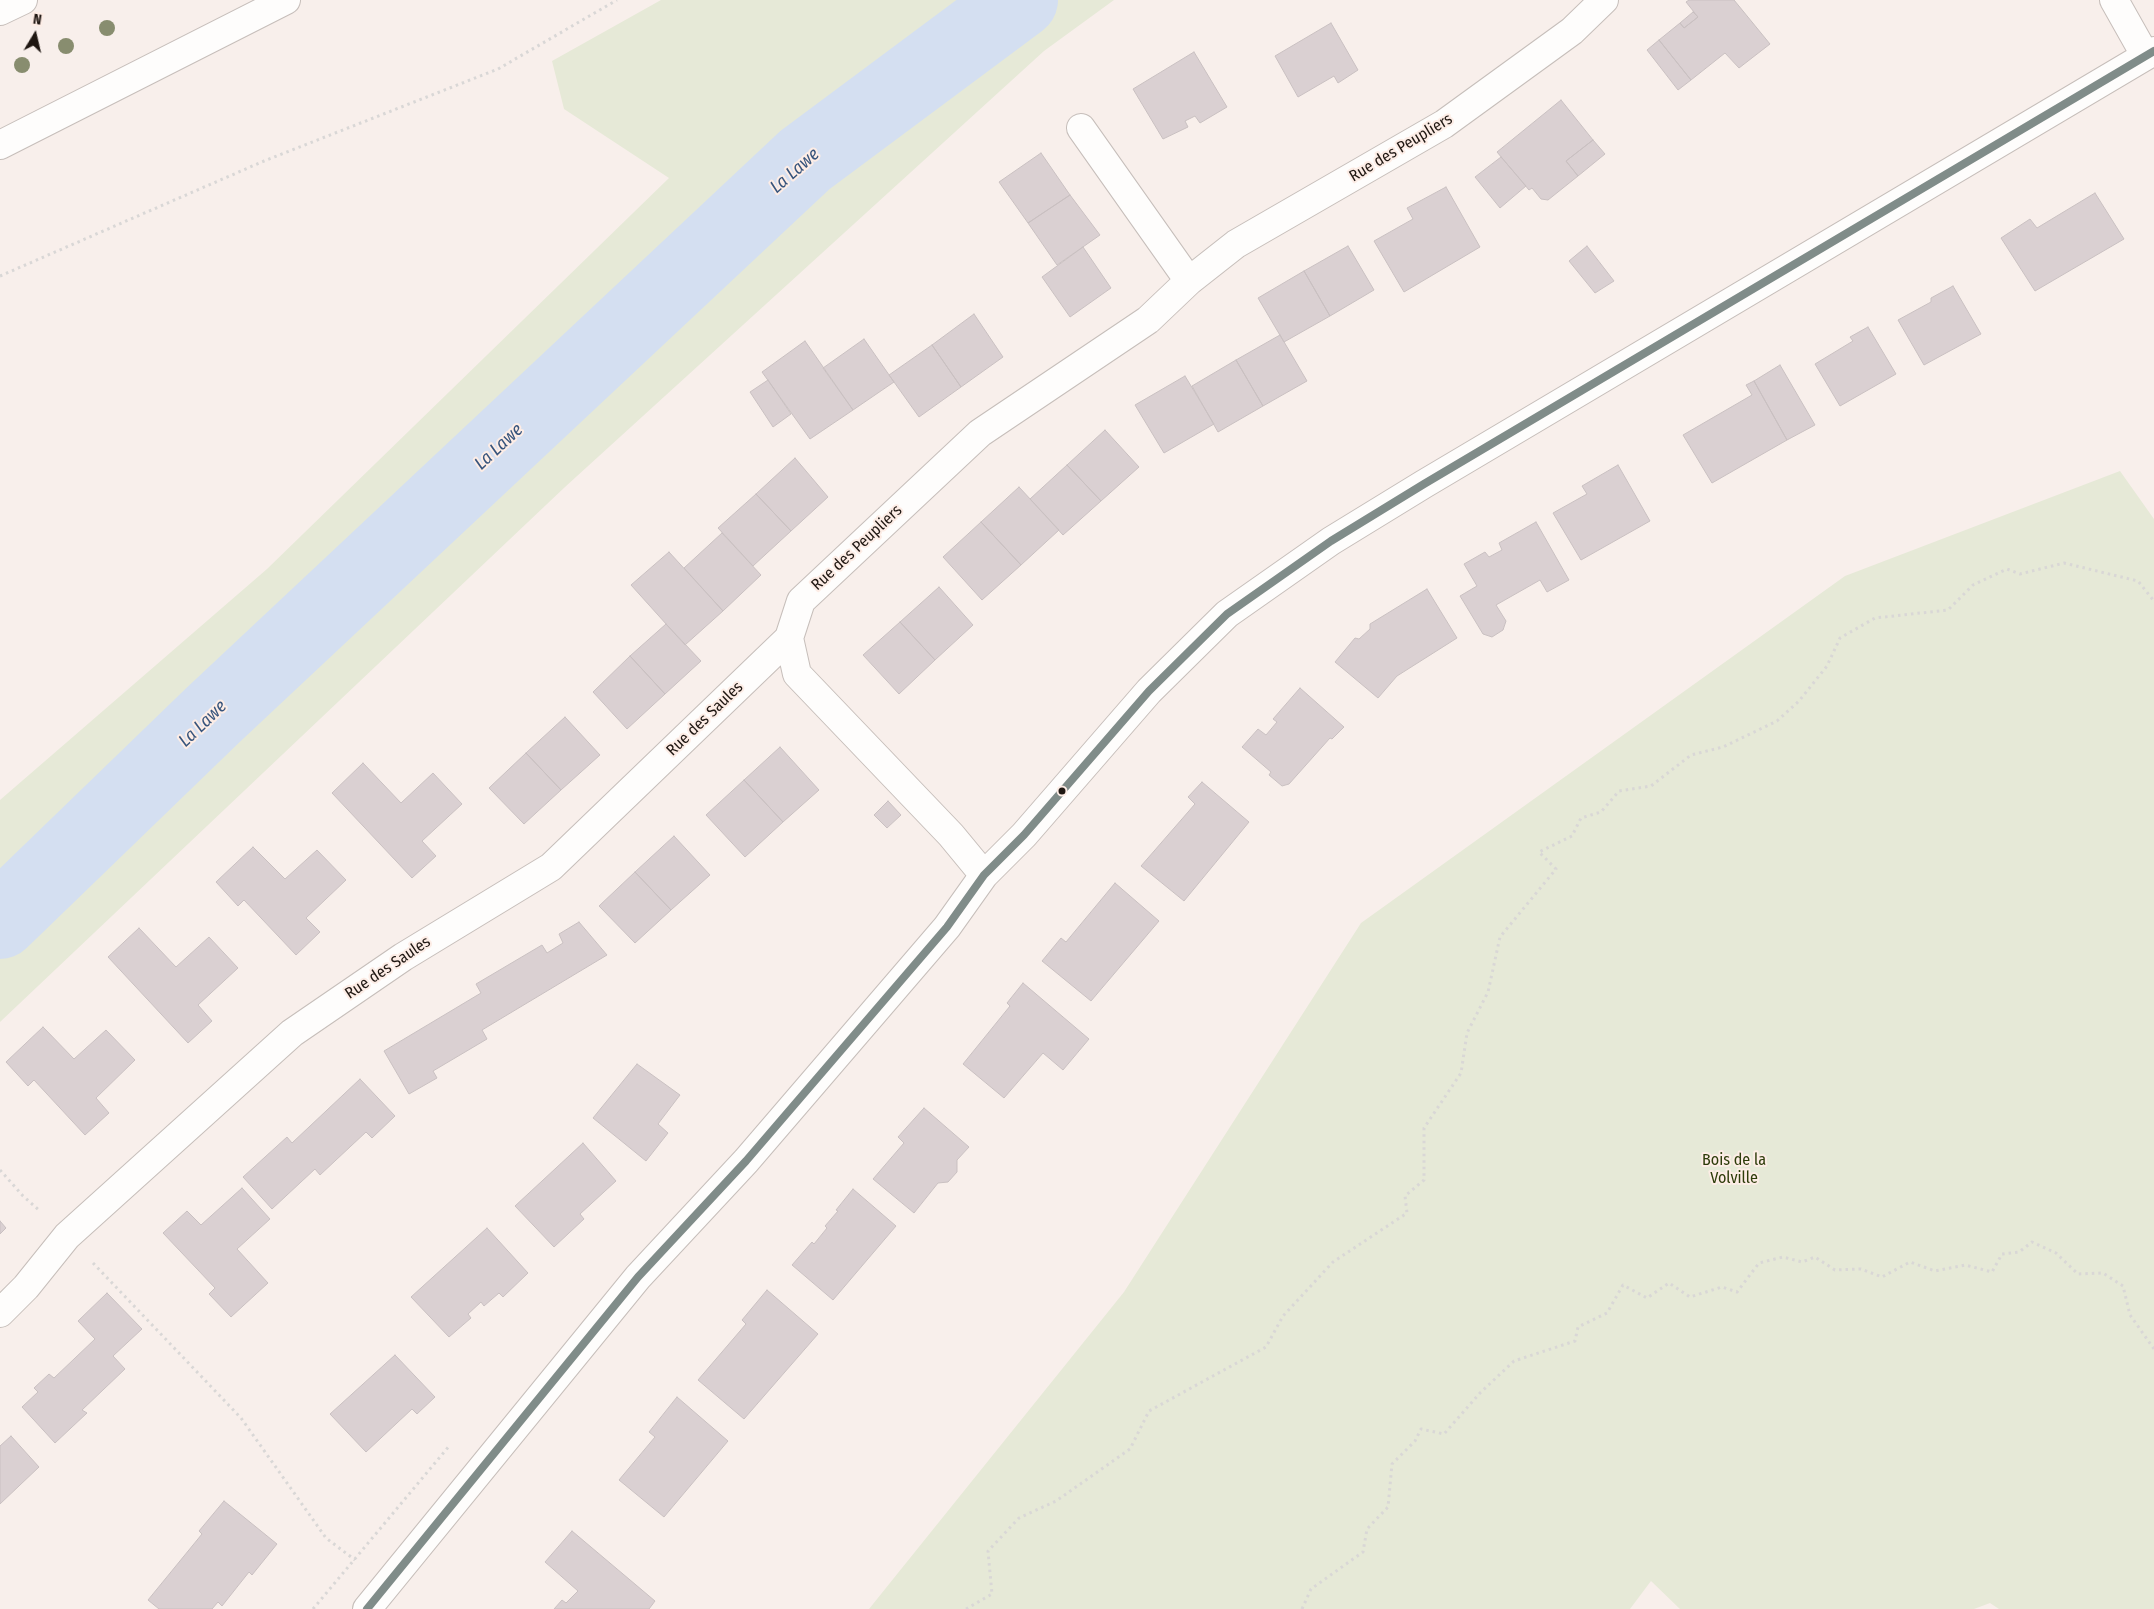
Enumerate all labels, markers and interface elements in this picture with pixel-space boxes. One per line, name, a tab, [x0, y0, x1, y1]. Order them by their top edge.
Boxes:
north arrow	[10, 10, 60, 60]
text: N	[32, 11, 43, 29]
street label: Rue des Peupliers	[1346, 110, 1456, 186]
water label: La Lawe	[766, 144, 824, 198]
water label: La Lawe	[470, 419, 528, 475]
street label: Rue des Peupliers	[808, 501, 906, 595]
street label: Rue des Saules	[663, 678, 747, 760]
water label: La Lawe	[175, 696, 231, 752]
unlabelled marker	[1057, 786, 1067, 796]
street label: Rue des Saules	[342, 932, 434, 1004]
park label: Bois de la Volville	[1702, 1151, 1766, 1189]

